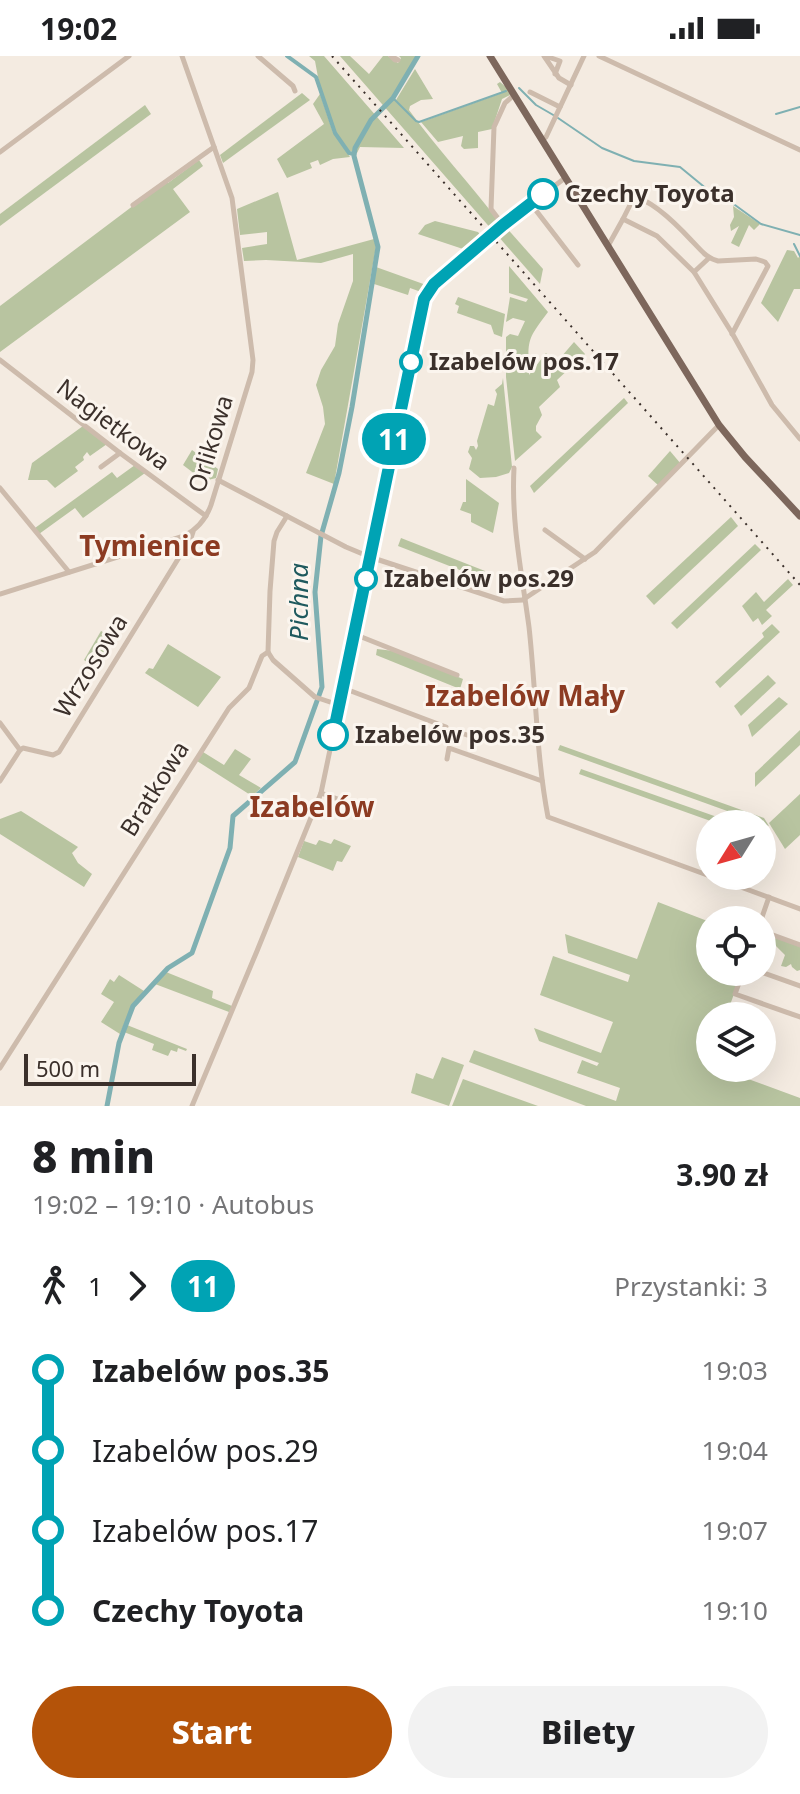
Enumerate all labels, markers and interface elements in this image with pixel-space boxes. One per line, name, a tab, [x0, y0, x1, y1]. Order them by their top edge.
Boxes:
text: 19:02	[40, 8, 117, 49]
place label: Czechy Toyota	[565, 176, 735, 209]
marker: Czechy Toyota	[528, 179, 558, 209]
place label: Izabelów pos.17	[429, 344, 619, 377]
marker: Izabelów pos.17	[400, 351, 422, 373]
street label: Nagietkowa	[50, 370, 177, 477]
street label: Orlikowa	[179, 391, 240, 496]
line badge: 11	[358, 413, 430, 465]
text: 11	[378, 420, 410, 458]
district label: Tymienice	[79, 526, 221, 564]
place label: Izabelów pos.29	[384, 561, 574, 594]
water label: Pichna	[280, 563, 316, 641]
marker: Izabelów pos.29	[355, 568, 377, 590]
street label: Wrzosowa	[45, 607, 134, 723]
district label: Izabelów Mały	[425, 676, 625, 714]
place label: Izabelów pos.35	[355, 717, 545, 750]
marker: Izabelów pos.35	[318, 720, 348, 750]
street label: Bratkowa	[112, 734, 196, 842]
district label: Izabelów	[249, 787, 375, 825]
north arrow	[696, 810, 776, 890]
map controls	[696, 810, 776, 1082]
button: locate	[696, 906, 776, 986]
button: layers	[696, 1002, 776, 1082]
scale bar	[24, 1050, 196, 1086]
text: 500 m	[36, 1053, 100, 1083]
text: 8 min	[32, 1126, 155, 1186]
text: 3.90 zł	[676, 1154, 768, 1195]
text: 19:02 – 19:10 · Autobus	[32, 1186, 314, 1222]
icon: walk	[32, 1264, 76, 1308]
icon: forward	[115, 1264, 159, 1308]
text: 11	[187, 1267, 219, 1305]
text: 1	[88, 1268, 103, 1304]
text: Przystanki: 3	[614, 1268, 768, 1304]
text: Izabelów pos.35	[92, 1350, 329, 1391]
text: 19:03	[702, 1352, 768, 1388]
text: Izabelów pos.29	[92, 1430, 318, 1471]
text: 19:04	[702, 1432, 768, 1468]
text: Izabelów pos.17	[92, 1510, 318, 1551]
text: 19:07	[702, 1512, 768, 1548]
text: Czechy Toyota	[92, 1590, 304, 1631]
text: 19:10	[702, 1592, 768, 1628]
button: Start	[32, 1686, 392, 1778]
button: Bilety	[408, 1686, 768, 1778]

